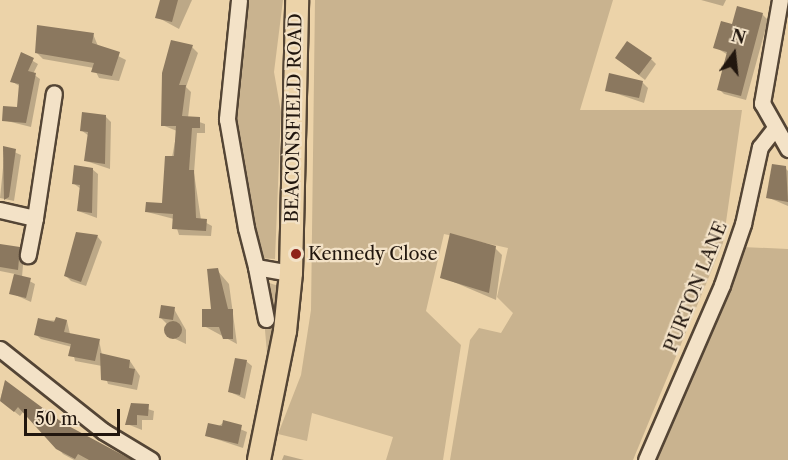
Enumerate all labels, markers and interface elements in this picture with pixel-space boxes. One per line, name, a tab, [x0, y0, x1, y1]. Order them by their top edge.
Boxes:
street label: BEACONSFIELD ROAD	[281, 13, 307, 223]
north arrow	[704, 24, 764, 84]
text: N	[729, 25, 748, 48]
street label: PURTON LANE	[660, 219, 732, 355]
place label: Kennedy Close	[308, 243, 438, 265]
marker: Kennedy Close	[289, 247, 303, 261]
scale bar	[27, 397, 123, 435]
text: 50 m	[35, 408, 78, 430]

